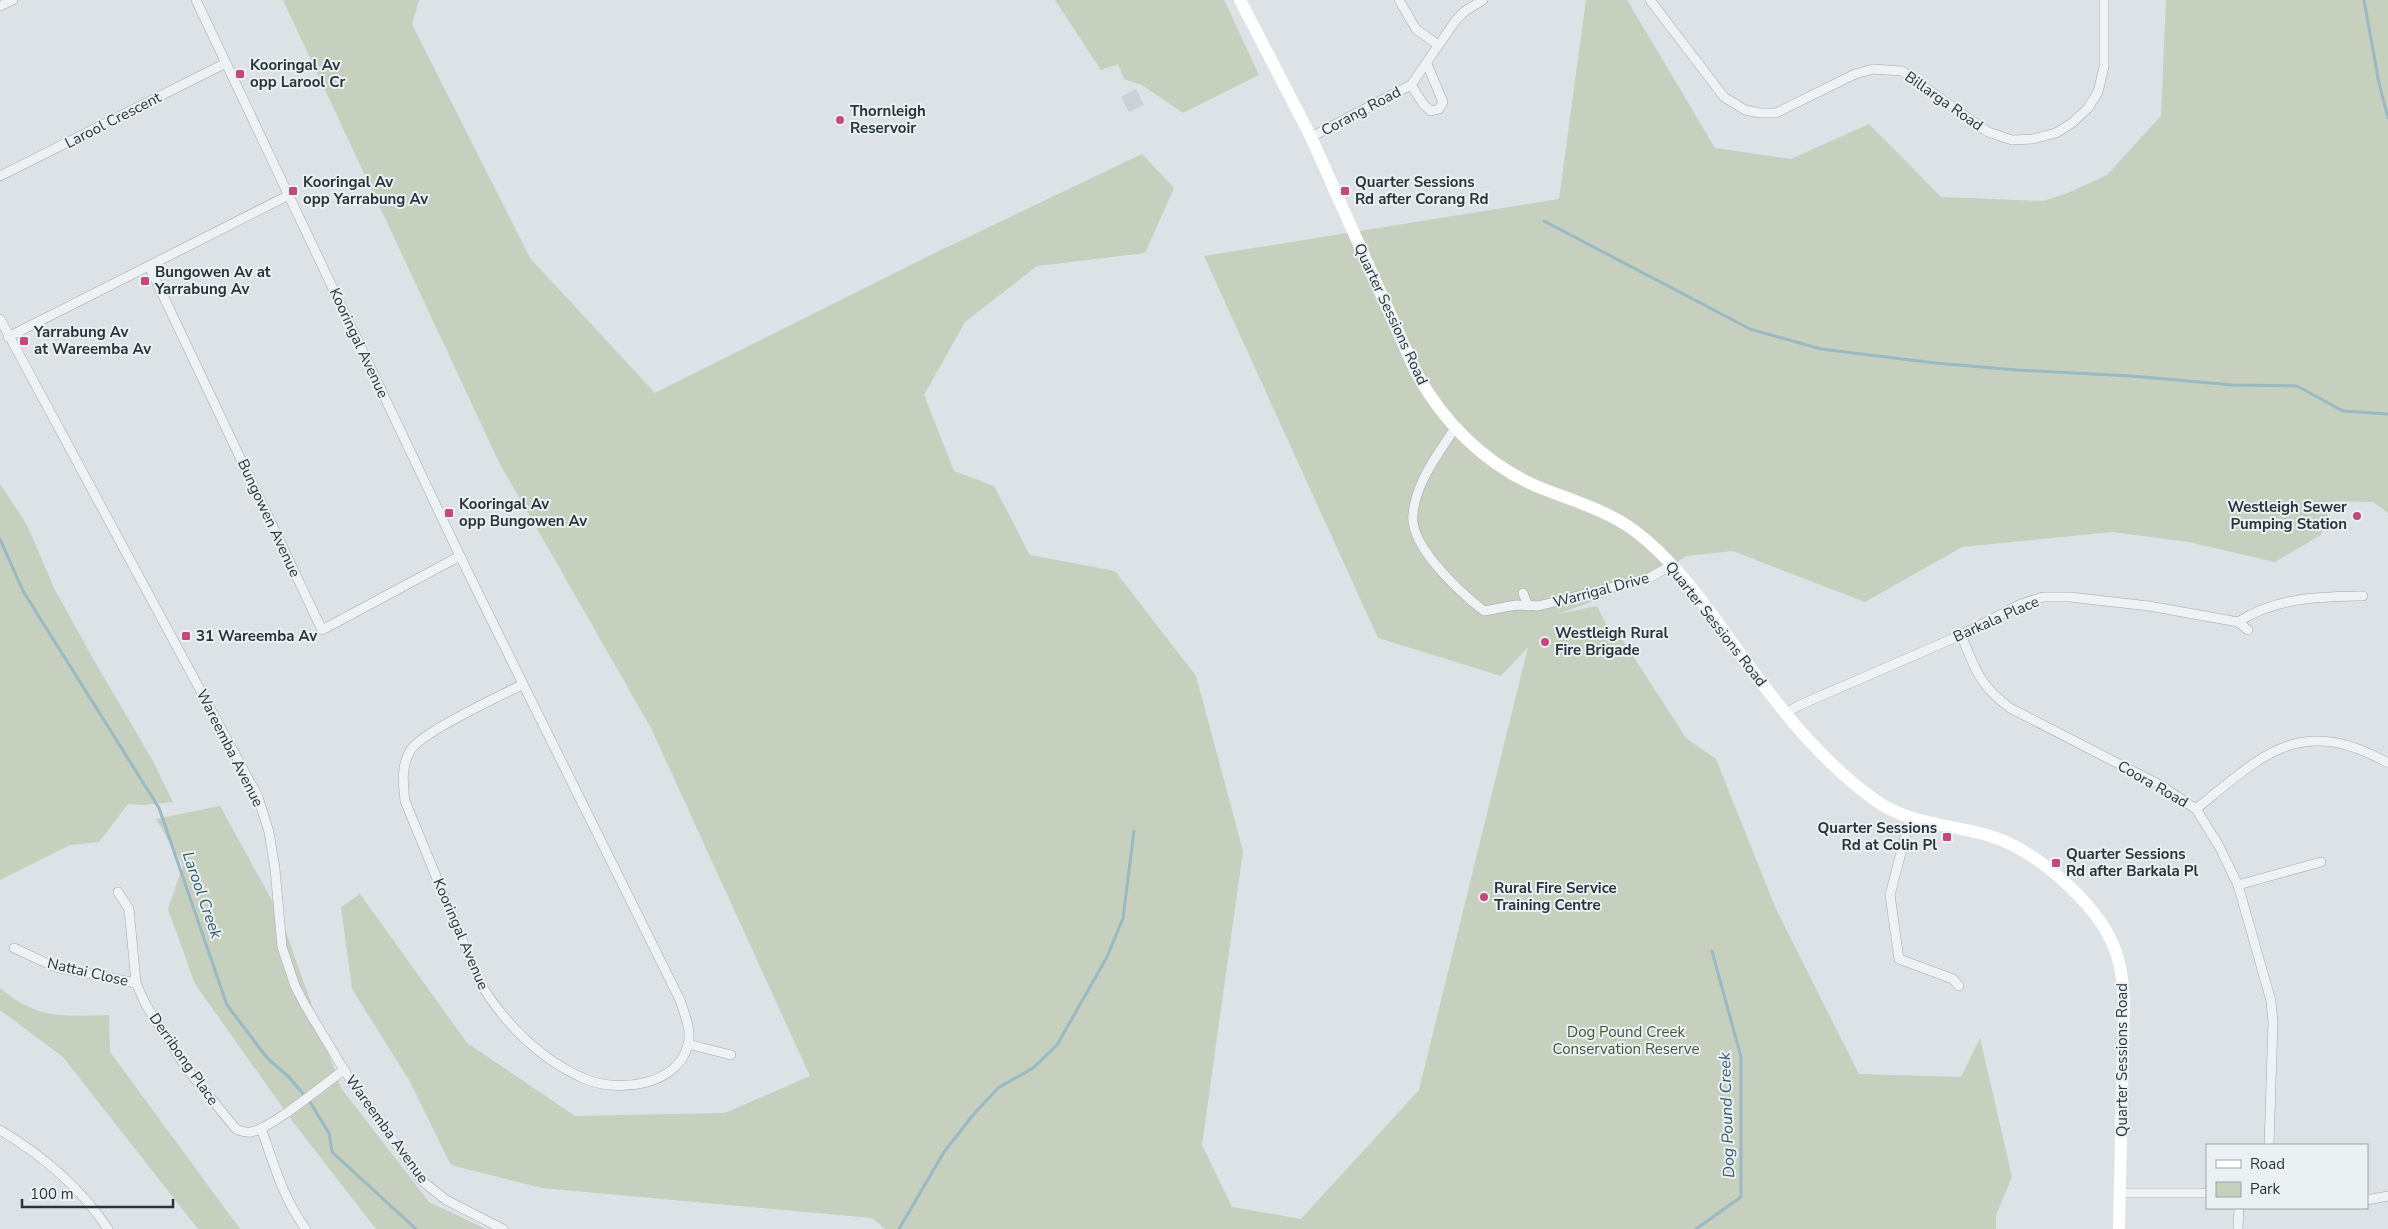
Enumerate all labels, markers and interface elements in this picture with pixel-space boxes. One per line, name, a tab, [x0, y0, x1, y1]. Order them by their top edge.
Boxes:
place label: Kooringal Av opp Larool Cr	[250, 55, 345, 92]
street label: Billarga Road	[1901, 67, 1987, 135]
marker: Kooringal Av opp Larool Cr	[234, 68, 246, 80]
street label: Corang Road	[1318, 82, 1404, 140]
street label: Larool Crescent	[61, 87, 165, 153]
place label: Thornleigh Reservoir	[850, 101, 926, 138]
marker: Thornleigh Reservoir	[834, 114, 846, 126]
place label: Kooringal Av opp Yarrabung Av	[303, 172, 428, 209]
place label: Quarter Sessions Rd after Corang Rd	[1355, 172, 1488, 209]
marker: Kooringal Av opp Yarrabung Av	[287, 185, 299, 197]
marker: Quarter Sessions Rd after Corang Rd	[1339, 185, 1351, 197]
street label: Quarter Sessions Road	[1349, 240, 1433, 388]
place label: Bungowen Av at Yarrabung Av	[154, 262, 271, 299]
marker: Bungowen Av at Yarrabung Av	[139, 275, 151, 287]
street label: Kooringal Avenue	[325, 285, 393, 401]
place label: Yarrabung Av at Wareemba Av	[33, 322, 151, 359]
marker: Yarrabung Av at Wareemba Av	[18, 335, 30, 347]
street label: Bungowen Avenue	[233, 456, 305, 580]
place label: Kooringal Av opp Bungowen Av	[459, 494, 587, 531]
place label: Westleigh Sewer Pumping Station	[2227, 497, 2347, 534]
marker: Kooringal Av opp Bungowen Av	[443, 507, 455, 519]
marker: Westleigh Sewer Pumping Station	[2351, 510, 2363, 522]
street label: Quarter Sessions Road	[1661, 557, 1771, 691]
street label: Warrigal Drive	[1551, 568, 1651, 612]
street label: Barkala Place	[1950, 591, 2042, 647]
place label: Westleigh Rural Fire Brigade	[1555, 623, 1668, 660]
place label: 31 Wareemba Av	[196, 626, 317, 646]
marker: 31 Wareemba Av	[180, 630, 192, 642]
marker: Westleigh Rural Fire Brigade	[1539, 636, 1551, 648]
street label: Wareemba Avenue	[192, 686, 268, 810]
street label: Coora Road	[2114, 756, 2192, 812]
place label: Quarter Sessions Rd at Colin Pl	[1817, 818, 1937, 855]
marker: Quarter Sessions Rd at Colin Pl	[1941, 831, 1953, 843]
place label: Quarter Sessions Rd after Barkala Pl	[2066, 844, 2199, 881]
water label: Larool Creek	[177, 848, 228, 942]
marker: Quarter Sessions Rd after Barkala Pl	[2050, 857, 2062, 869]
street label: Kooringal Avenue	[428, 875, 494, 993]
place label: Rural Fire Service Training Centre	[1494, 878, 1617, 915]
marker: Rural Fire Service Training Centre	[1478, 891, 1490, 903]
street label: Nattai Close	[45, 953, 131, 991]
street label: Quarter Sessions Road	[2112, 983, 2132, 1137]
street label: Derribong Place	[145, 1009, 223, 1109]
park label: Dog Pound Creek Conservation Reserve	[1553, 1022, 1699, 1059]
water label: Dog Pound Creek	[1714, 1051, 1740, 1178]
street label: Wareemba Avenue	[341, 1071, 433, 1187]
legend	[2206, 1144, 2368, 1209]
text: Road	[2250, 1154, 2285, 1174]
scale bar	[22, 1176, 174, 1208]
text: Park	[2250, 1179, 2280, 1199]
text: 100 m	[30, 1184, 74, 1204]

